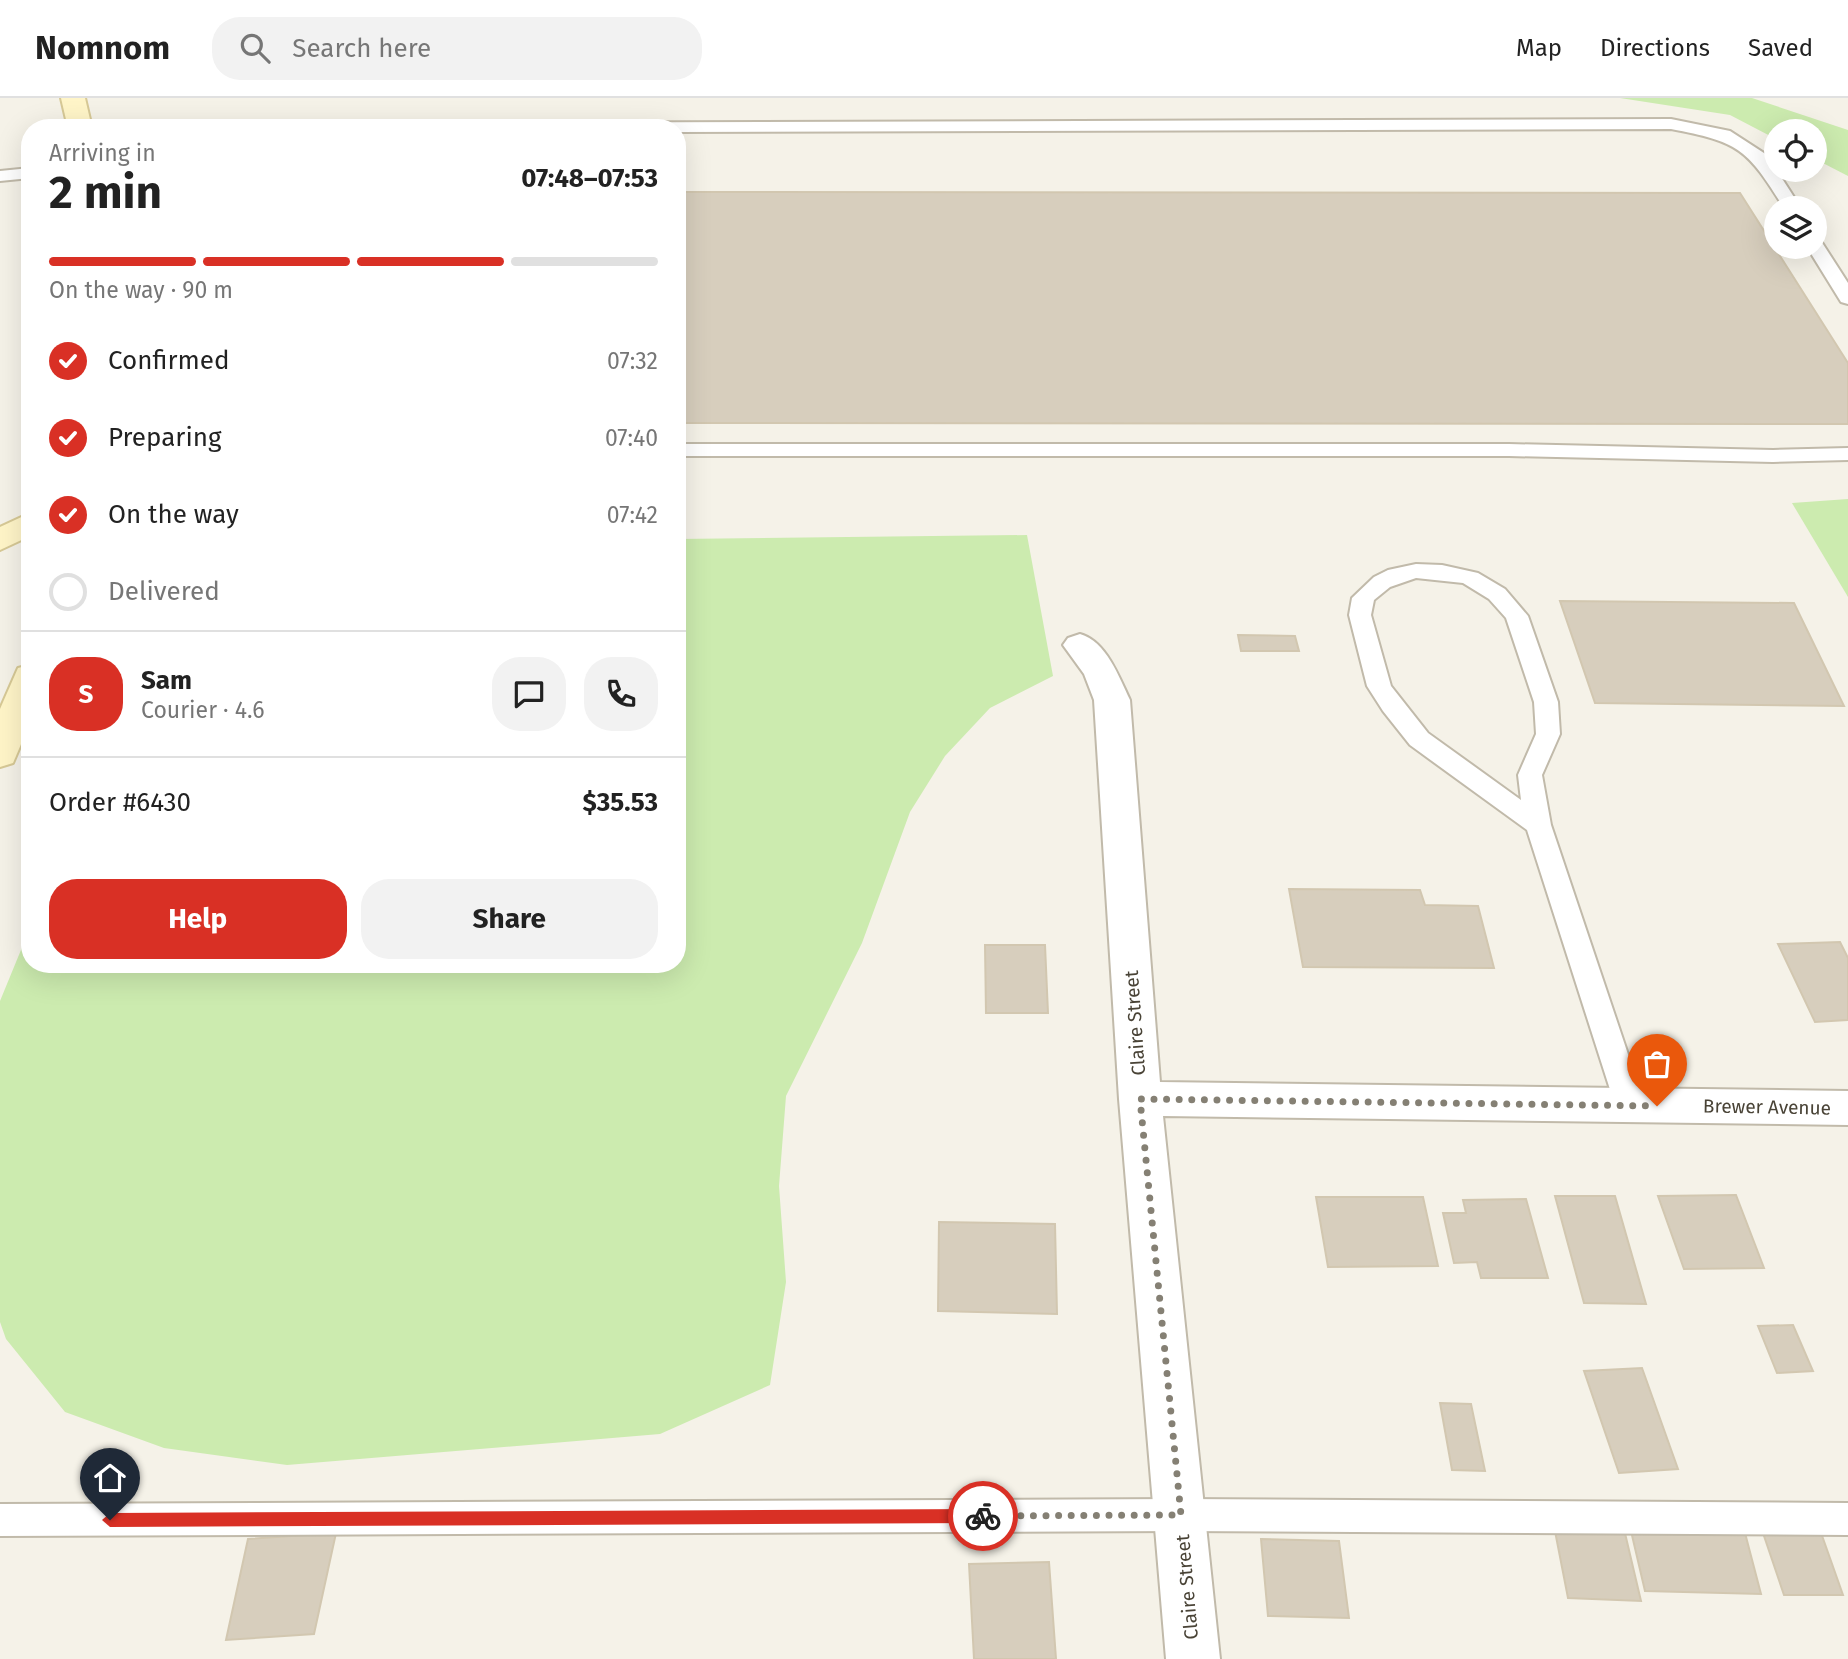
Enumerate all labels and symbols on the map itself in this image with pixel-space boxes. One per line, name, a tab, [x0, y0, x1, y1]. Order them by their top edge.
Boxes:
street label: Claire Street	[1120, 970, 1150, 1076]
pin	[1627, 1034, 1687, 1106]
street label: Brewer Avenue	[1703, 1094, 1831, 1120]
pin	[80, 1448, 140, 1520]
courier	[948, 1481, 1018, 1551]
street label: Claire Street	[1171, 1533, 1203, 1640]

